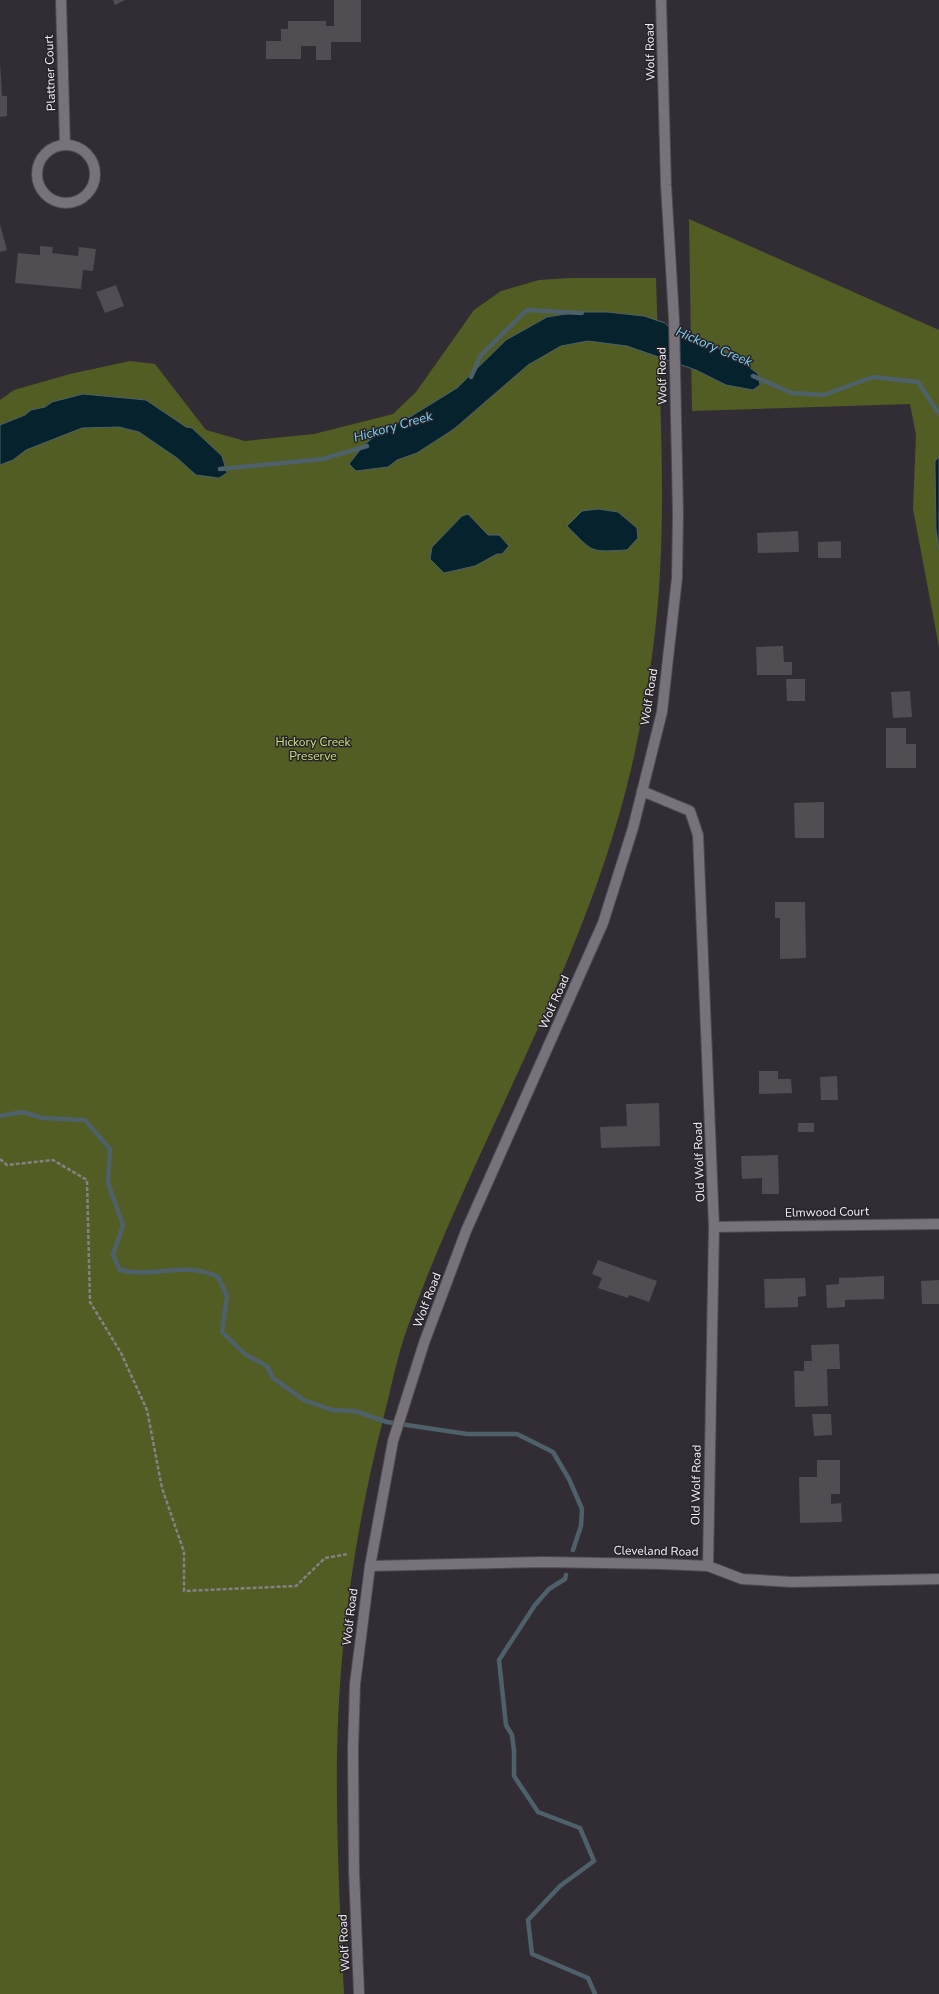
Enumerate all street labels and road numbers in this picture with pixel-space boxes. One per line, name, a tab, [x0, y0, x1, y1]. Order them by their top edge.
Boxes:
street label: Wolf Road	[641, 23, 659, 81]
street label: Plattner Court	[41, 34, 59, 111]
street label: Wolf Road	[653, 347, 671, 405]
street label: Wolf Road	[637, 667, 661, 727]
street label: Wolf Road	[535, 972, 573, 1032]
street label: Old Wolf Road	[690, 1122, 708, 1202]
street label: Elmwood Court	[785, 1203, 870, 1221]
street label: Wolf Road	[409, 1270, 445, 1330]
street label: Old Wolf Road	[687, 1445, 705, 1525]
street label: Cleveland Road	[613, 1542, 699, 1560]
street label: Wolf Road	[339, 1587, 361, 1647]
street label: Wolf Road	[335, 1914, 353, 1972]

